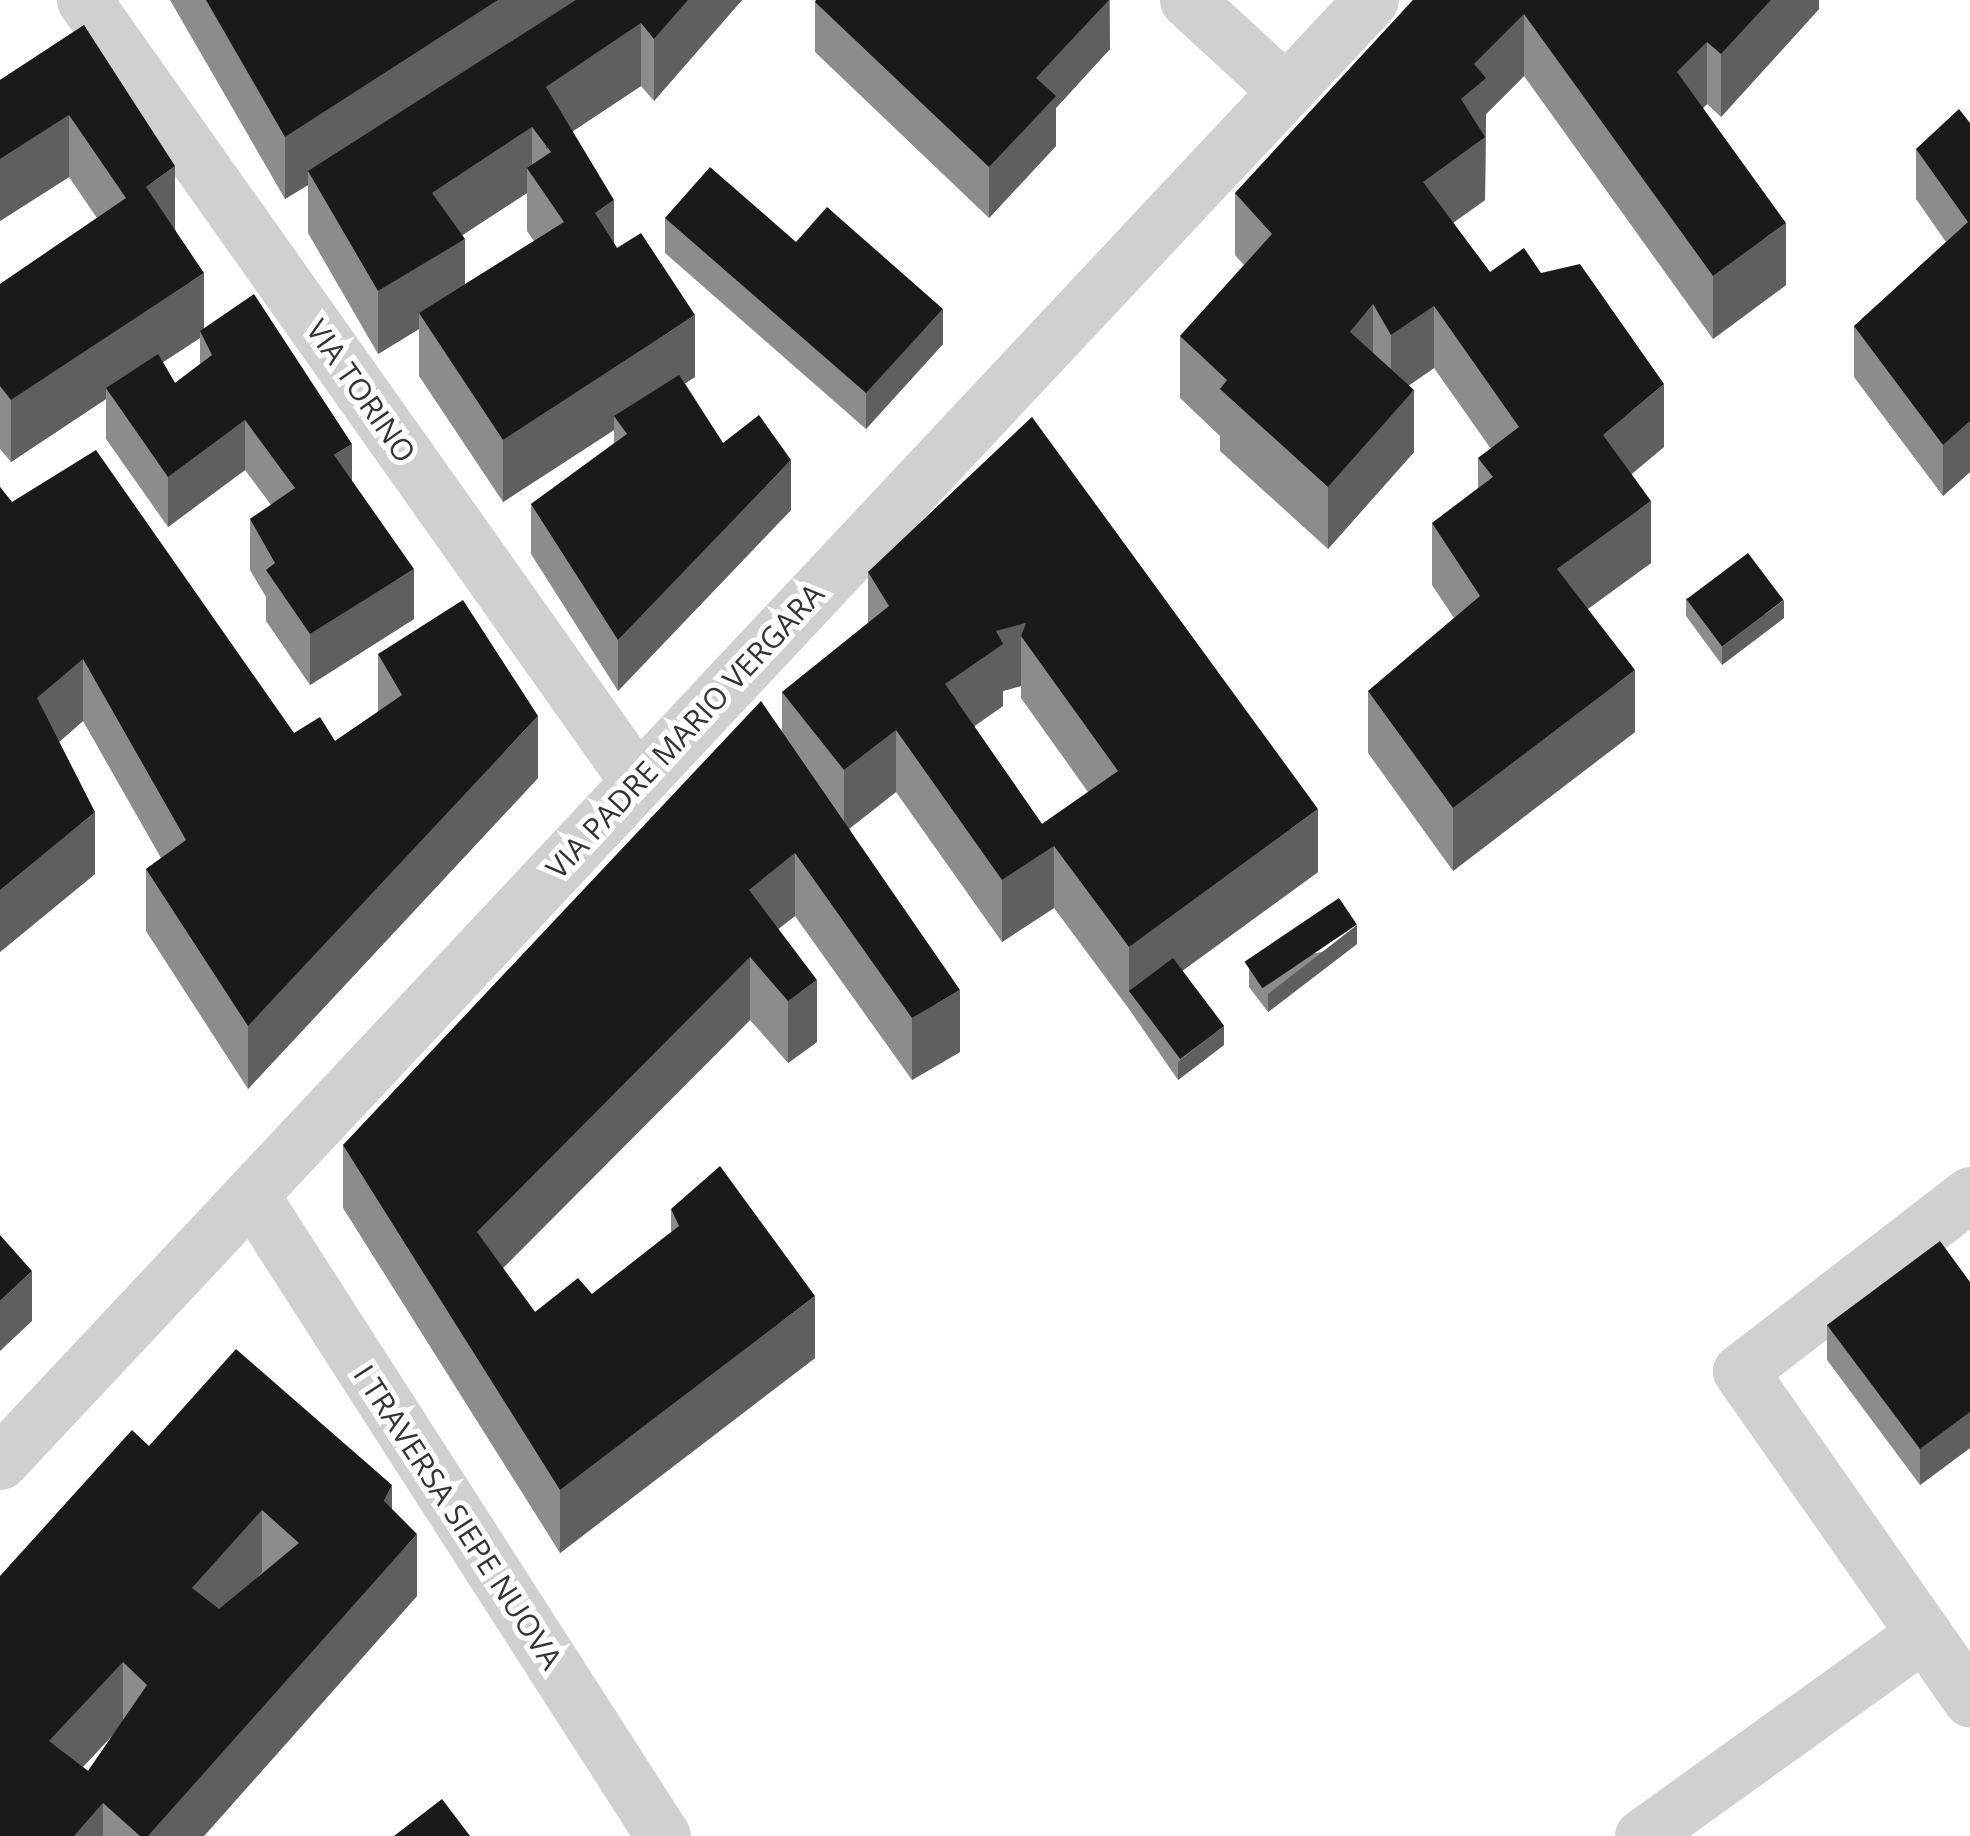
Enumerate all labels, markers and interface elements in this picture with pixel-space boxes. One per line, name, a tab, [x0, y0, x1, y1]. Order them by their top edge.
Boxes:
street label: VIA TORINO	[299, 313, 423, 469]
street label: VIA PADRE MARIO VERGARA	[539, 576, 831, 886]
street label: I TRAVERSA SIEPE NUOVA	[346, 1358, 570, 1676]

